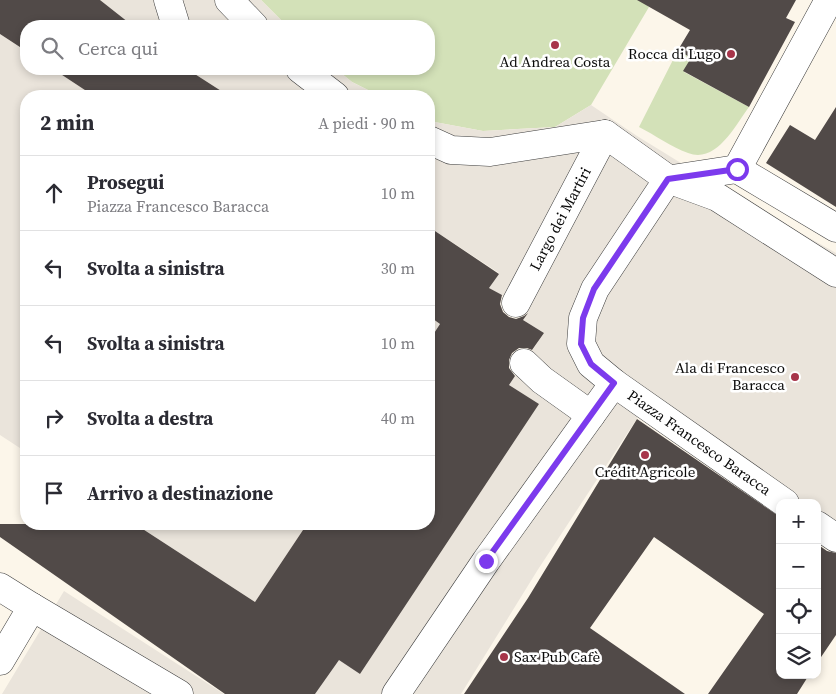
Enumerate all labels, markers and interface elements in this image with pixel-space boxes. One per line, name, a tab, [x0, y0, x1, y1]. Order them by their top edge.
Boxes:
search box	[20, 20, 435, 75]
icon: search	[38, 34, 66, 62]
text: Cerca qui	[78, 35, 158, 61]
marker: Ad Andrea Costa	[549, 39, 561, 51]
place label: Rocca di Lugo	[628, 43, 721, 64]
marker: Rocca di Lugo	[725, 48, 737, 60]
place label: Ad Andrea Costa	[500, 51, 611, 72]
text: 2 min	[40, 108, 95, 137]
text: A piedi · 90 m	[318, 112, 415, 134]
route start	[726, 158, 749, 181]
street label: Largo dei Martiri	[524, 163, 596, 274]
text: Prosegui	[87, 169, 164, 195]
icon: ahead	[40, 179, 68, 207]
text: 10 m	[381, 182, 415, 204]
text: Piazza Francesco Baracca	[87, 195, 269, 217]
icon: left	[40, 254, 68, 282]
text: Svolta a sinistra	[87, 255, 225, 281]
text: 30 m	[381, 257, 415, 279]
icon: left	[40, 329, 68, 357]
text: Svolta a sinistra	[87, 330, 225, 356]
text: 10 m	[381, 332, 415, 354]
place label: Ala di Francesco Baracca	[675, 357, 785, 395]
marker: Ala di Francesco Baracca	[789, 371, 801, 383]
street label: Piazza Francesco Baracca	[623, 385, 776, 500]
icon: right	[40, 404, 68, 432]
text: Svolta a destra	[87, 405, 213, 431]
text: 40 m	[381, 407, 415, 429]
marker: Crédit Agricole	[639, 449, 651, 461]
place label: Crédit Agricole	[595, 461, 696, 482]
icon: arrive	[40, 479, 68, 507]
text: Arrivo a destinazione	[87, 480, 273, 506]
map controls	[776, 499, 821, 679]
button: +	[776, 499, 821, 544]
button: −	[776, 544, 821, 589]
route end	[475, 550, 498, 573]
button: locate	[776, 589, 821, 634]
button: layers	[776, 634, 821, 679]
place label: Sax Pub Cafè	[514, 646, 601, 667]
marker: Sax Pub Cafè	[498, 651, 510, 663]

